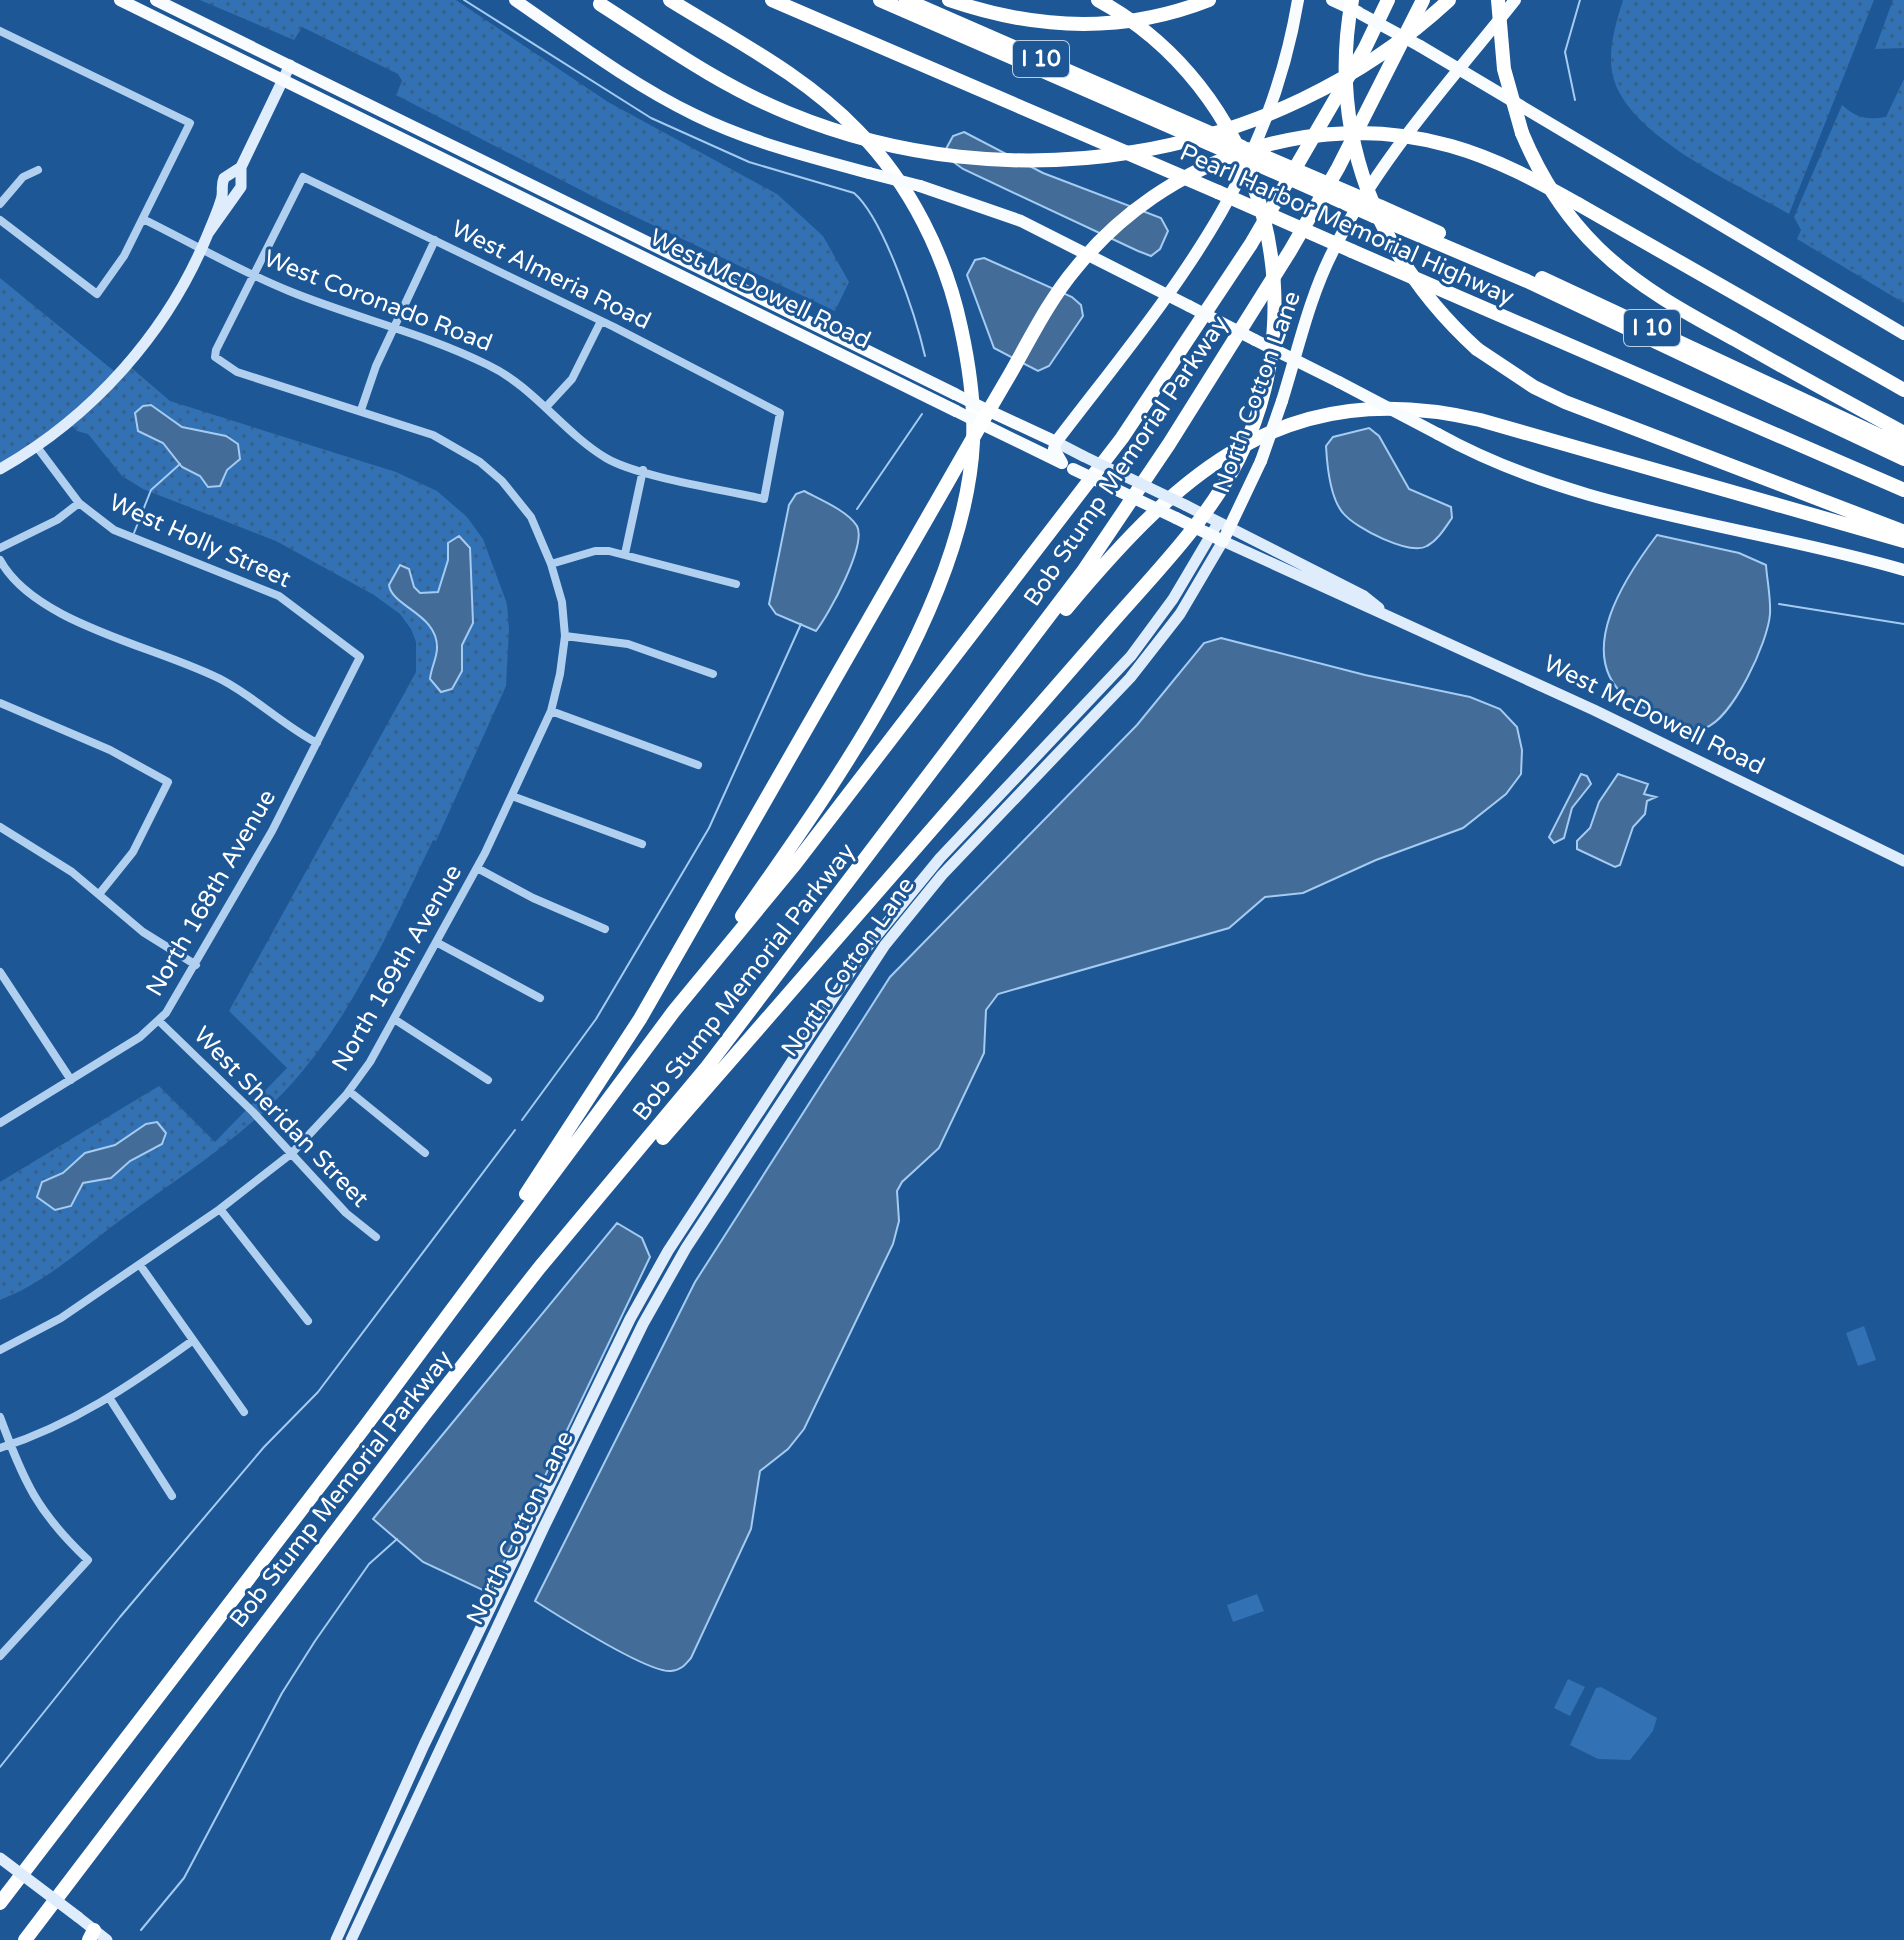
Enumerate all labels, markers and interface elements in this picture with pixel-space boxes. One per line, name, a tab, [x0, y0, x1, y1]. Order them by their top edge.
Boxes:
road number: I 10	[1013, 41, 1069, 77]
street label: Pearl Harbor Memorial Highway	[1175, 138, 1519, 312]
street label: West Almeria Road	[447, 214, 655, 336]
street label: West McDowell Road	[645, 223, 875, 355]
street label: West Coronado Road	[260, 244, 496, 358]
street label: North Cotton Lane	[1207, 287, 1307, 497]
street label: Bob Stump Memorial Parkway	[1018, 310, 1234, 612]
road number: I 10	[1624, 310, 1680, 346]
street label: West Holly Street	[105, 488, 295, 594]
street label: West McDowell Road	[1539, 649, 1769, 781]
street label: North 168th Avenue	[140, 784, 282, 1002]
street label: Bob Stump Memorial Parkway	[627, 837, 861, 1127]
street label: North 169th Avenue	[326, 859, 468, 1077]
street label: North Cotton Lane	[775, 872, 921, 1062]
street label: West Sheridan Street	[187, 1021, 375, 1213]
street label: Bob Stump Memorial Parkway	[224, 1344, 458, 1634]
street label: North Cotton Lane	[460, 1426, 580, 1630]

